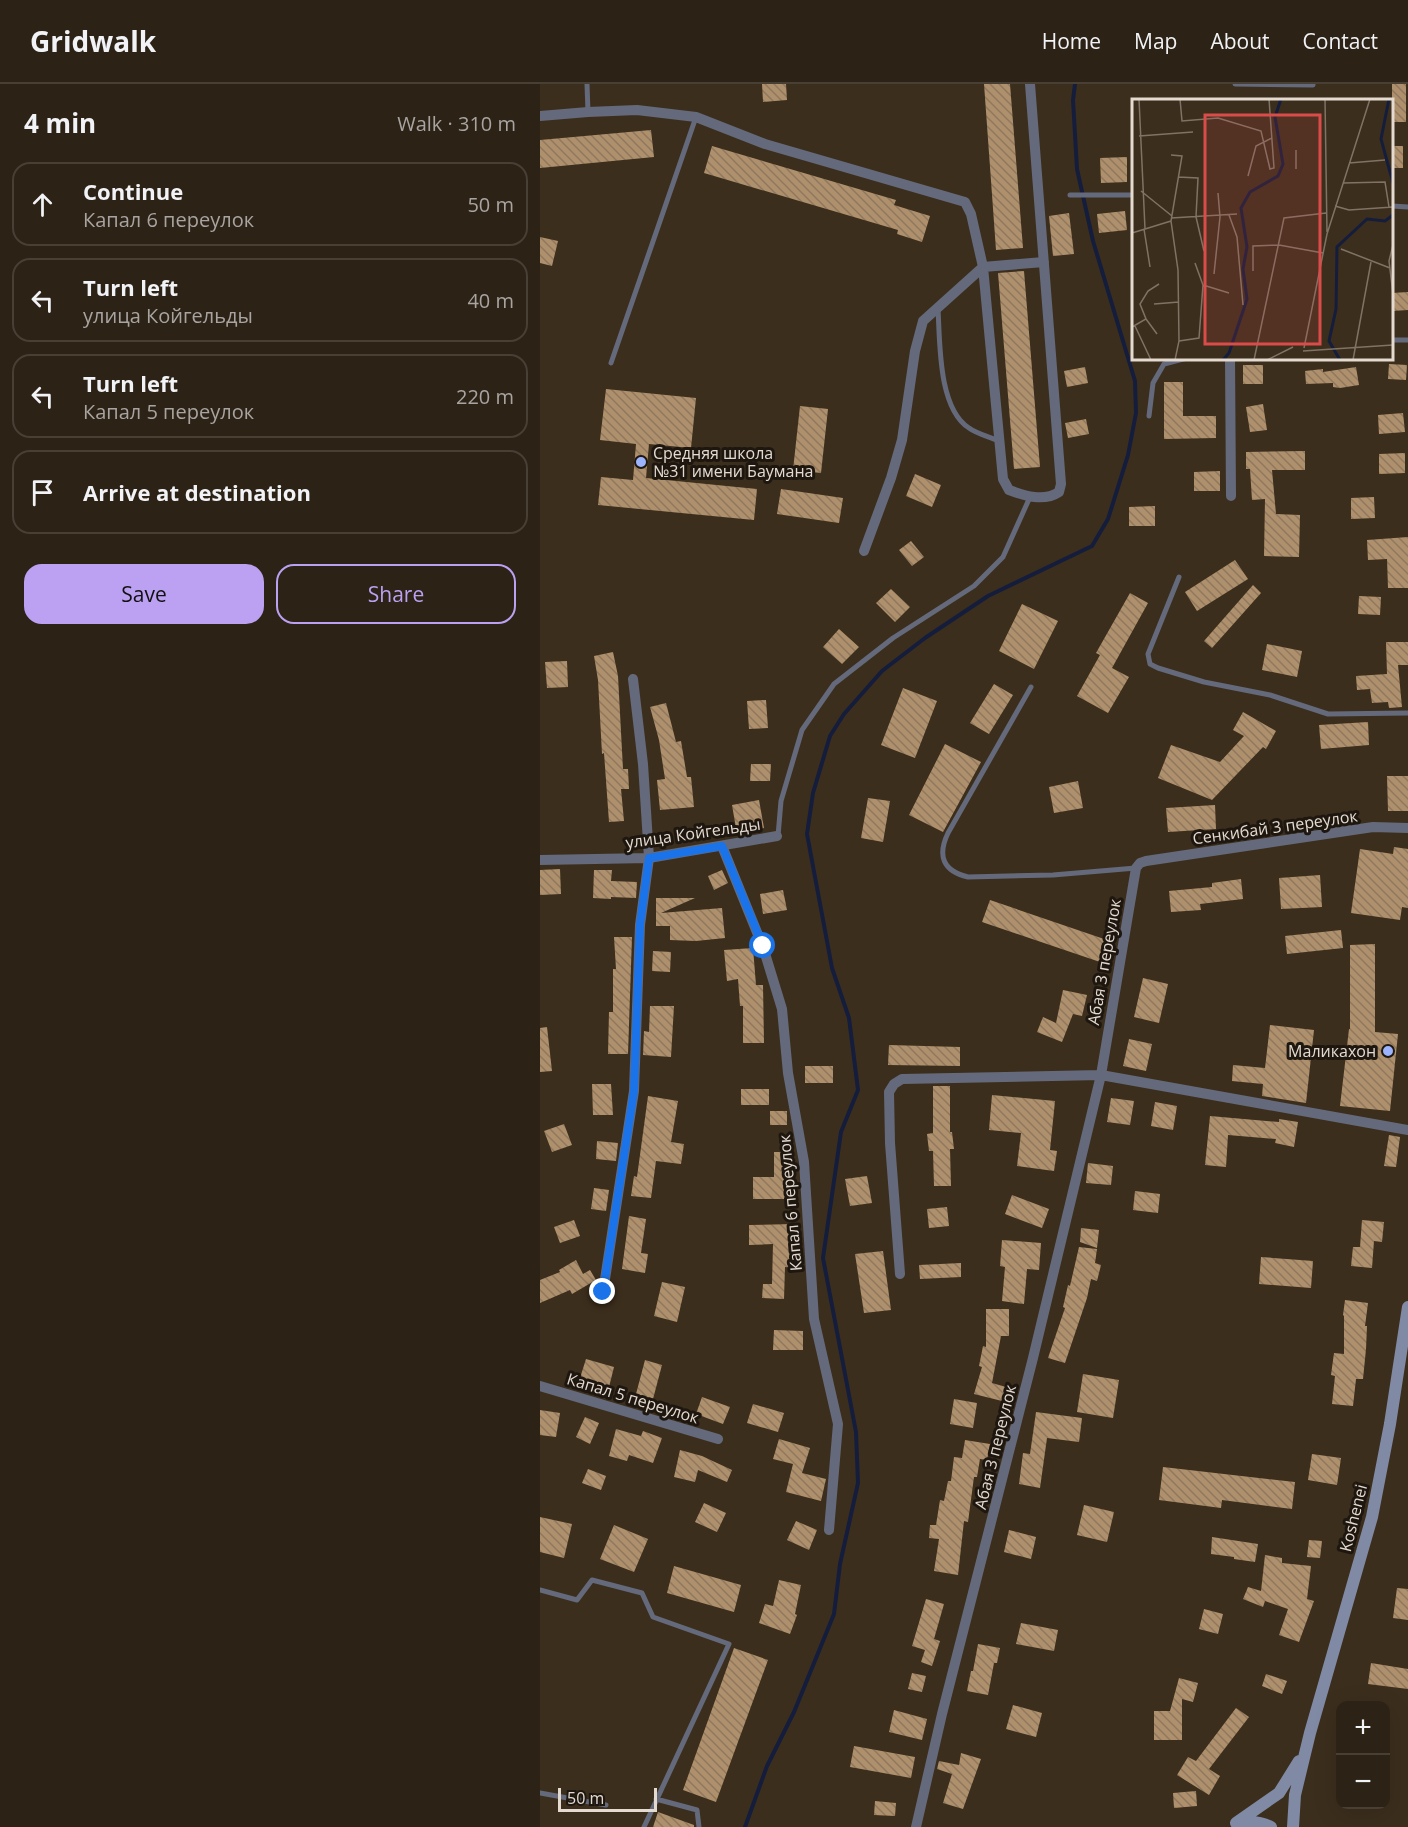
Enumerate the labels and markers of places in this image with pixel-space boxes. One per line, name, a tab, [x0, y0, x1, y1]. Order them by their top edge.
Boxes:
place label: Средняя школа №31 имени Баумана	[653, 442, 813, 482]
marker: Средняя школа №31 имени Баумана	[634, 455, 648, 469]
place label: Маликахон	[1288, 1040, 1376, 1062]
marker: Маликахон	[1381, 1044, 1395, 1058]

